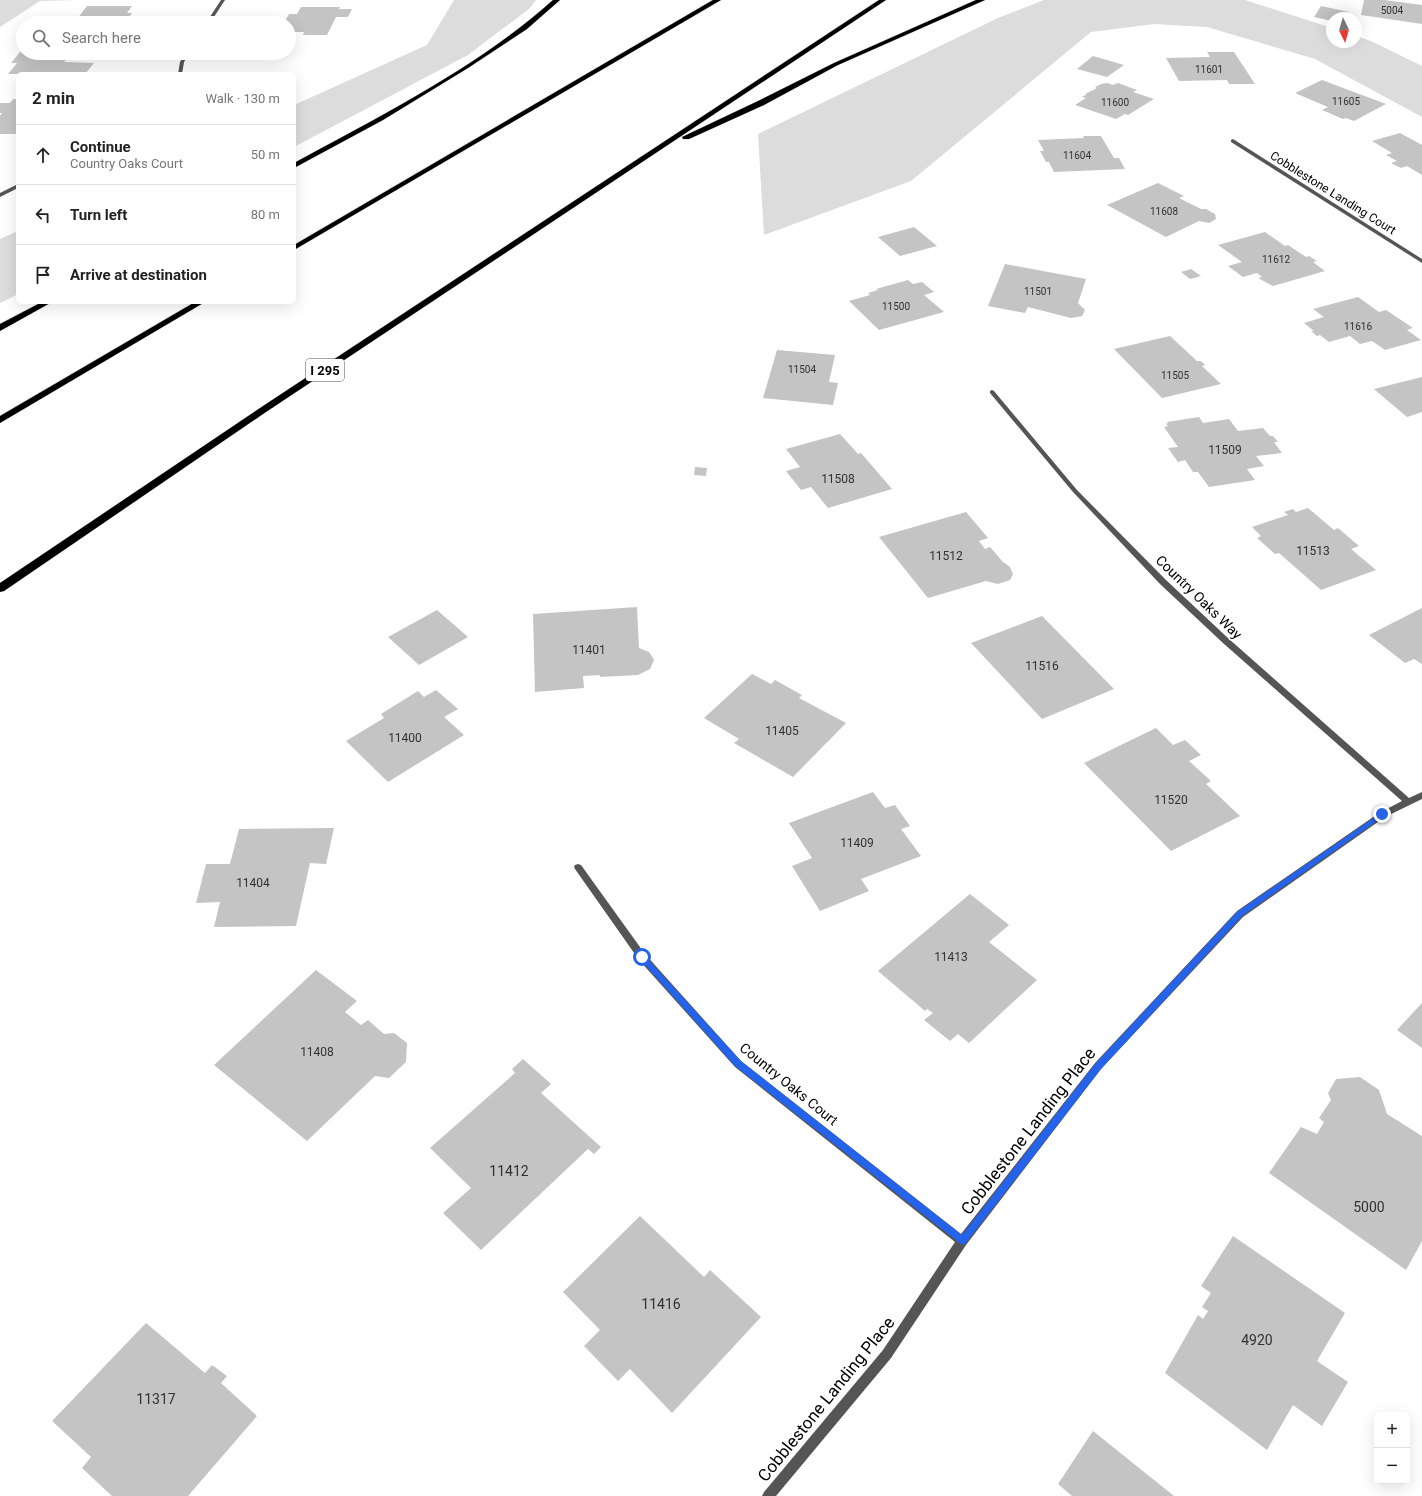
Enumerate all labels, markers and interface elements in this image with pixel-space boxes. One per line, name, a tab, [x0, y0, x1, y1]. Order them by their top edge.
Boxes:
house number: 5004	[1381, 5, 1404, 16]
north arrow	[1326, 12, 1362, 48]
search box	[16, 16, 296, 60]
icon: search	[30, 27, 52, 49]
text: Search here	[62, 29, 141, 47]
house number: 11601	[1195, 64, 1223, 75]
text: 2 min	[32, 88, 75, 108]
text: Walk · 130 m	[205, 91, 280, 106]
house number: 11605	[1332, 96, 1360, 107]
house number: 11600	[1101, 97, 1129, 108]
text: Continue	[70, 138, 131, 156]
icon: ahead	[32, 144, 54, 166]
text: 50 m	[251, 147, 280, 162]
street label: Cobblestone Landing Court	[1268, 149, 1398, 238]
house number: 11604	[1063, 150, 1091, 161]
text: Country Oaks Court	[70, 156, 183, 171]
icon: left	[32, 204, 54, 226]
text: Turn left	[70, 206, 127, 224]
house number: 11608	[1150, 206, 1178, 217]
text: 80 m	[251, 207, 280, 222]
house number: 11612	[1262, 254, 1290, 265]
icon: arrive	[32, 264, 54, 286]
text: Arrive at destination	[70, 266, 207, 284]
house number: 11501	[1024, 286, 1052, 297]
house number: 11500	[882, 301, 910, 312]
house number: 11616	[1344, 321, 1372, 332]
road number: I 295	[306, 359, 344, 381]
house number: 11504	[788, 364, 816, 375]
house number: 11505	[1161, 370, 1189, 381]
house number: 11509	[1208, 443, 1242, 457]
house number: 11508	[821, 472, 855, 486]
house number: 11513	[1296, 544, 1330, 558]
house number: 11512	[929, 549, 963, 563]
street label: Country Oaks Way	[1153, 552, 1246, 642]
house number: 11401	[572, 643, 606, 657]
house number: 11516	[1025, 659, 1059, 673]
house number: 11405	[765, 724, 799, 738]
house number: 11400	[388, 731, 422, 745]
house number: 11520	[1154, 793, 1188, 807]
route end	[1373, 805, 1391, 823]
house number: 11409	[840, 836, 874, 850]
house number: 11404	[236, 876, 270, 890]
route start	[633, 948, 651, 966]
house number: 11413	[934, 950, 968, 964]
street label: Country Oaks Court	[737, 1040, 842, 1129]
street label: Cobblestone Landing Place	[957, 1044, 1099, 1218]
house number: 11408	[300, 1045, 334, 1059]
house number: 11412	[489, 1163, 529, 1179]
house number: 5000	[1353, 1199, 1385, 1215]
house number: 11416	[641, 1296, 681, 1312]
street label: Cobblestone Landing Place	[753, 1313, 899, 1485]
house number: 4920	[1241, 1332, 1273, 1348]
house number: 11317	[136, 1391, 176, 1407]
map controls	[1374, 1412, 1410, 1484]
button: +	[1374, 1412, 1410, 1448]
button: −	[1374, 1448, 1410, 1484]

